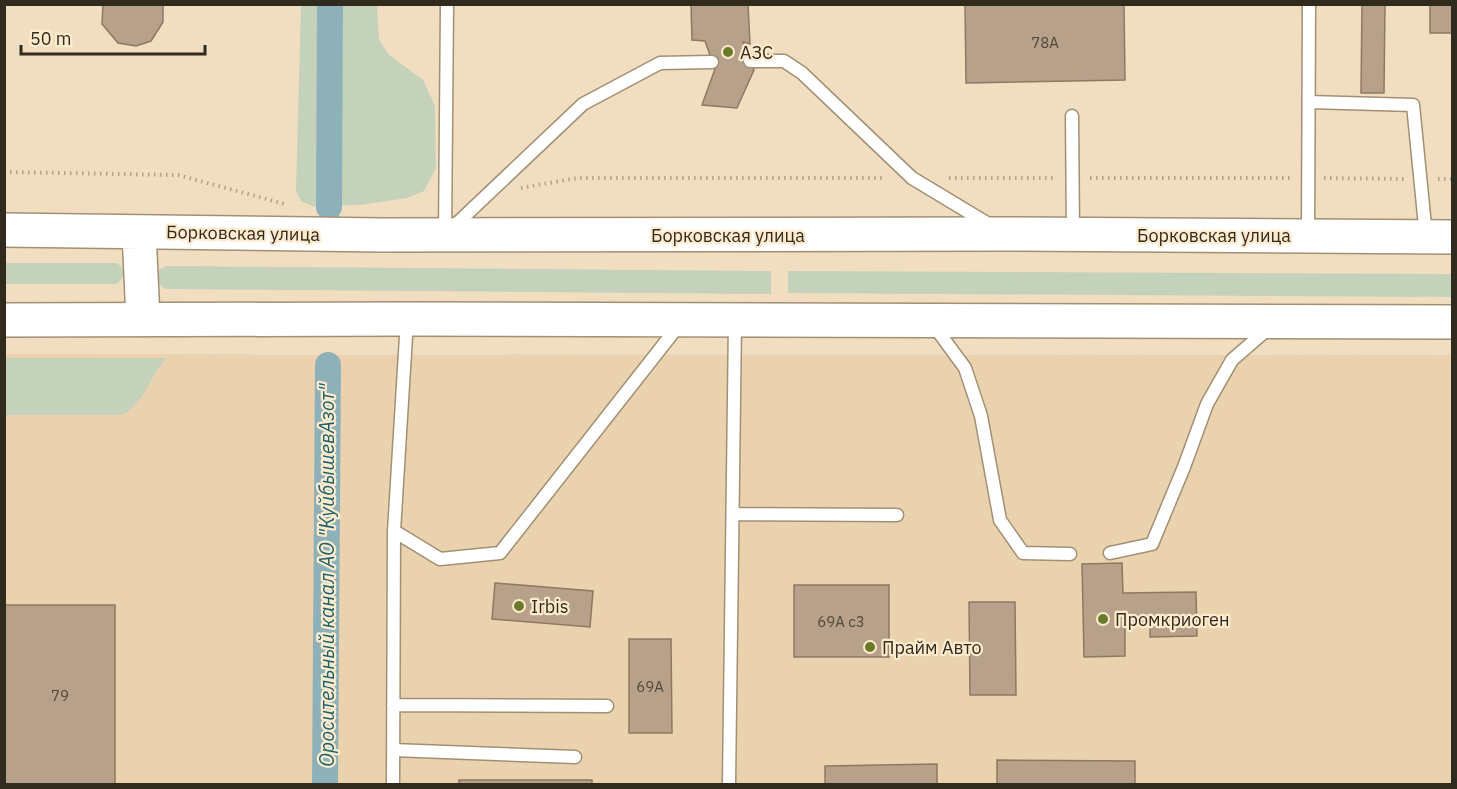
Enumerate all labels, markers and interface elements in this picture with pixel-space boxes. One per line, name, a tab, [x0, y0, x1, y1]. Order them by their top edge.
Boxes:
scale bar	[21, 18, 206, 56]
text: 50 m	[30, 27, 72, 50]
house number: 78А	[1031, 33, 1059, 52]
place label: АЗС	[740, 41, 773, 64]
marker: АЗС	[721, 45, 735, 59]
street label: Борковская улица	[166, 220, 320, 246]
street label: Борковская улица	[651, 224, 805, 247]
street label: Борковская улица	[1137, 224, 1291, 247]
water label: Оросительный канал АО "КуйбышевАзот"	[313, 382, 340, 767]
place label: Irbis	[531, 595, 569, 618]
marker: Irbis	[512, 599, 526, 613]
place label: Промкриоген	[1115, 608, 1229, 631]
house number: 69А с3	[817, 612, 865, 631]
marker: Промкриоген	[1096, 612, 1110, 626]
place label: Прайм Авто	[882, 636, 982, 659]
marker: Прайм Авто	[863, 640, 877, 654]
house number: 69А	[636, 677, 664, 696]
house number: 79	[51, 686, 69, 705]

